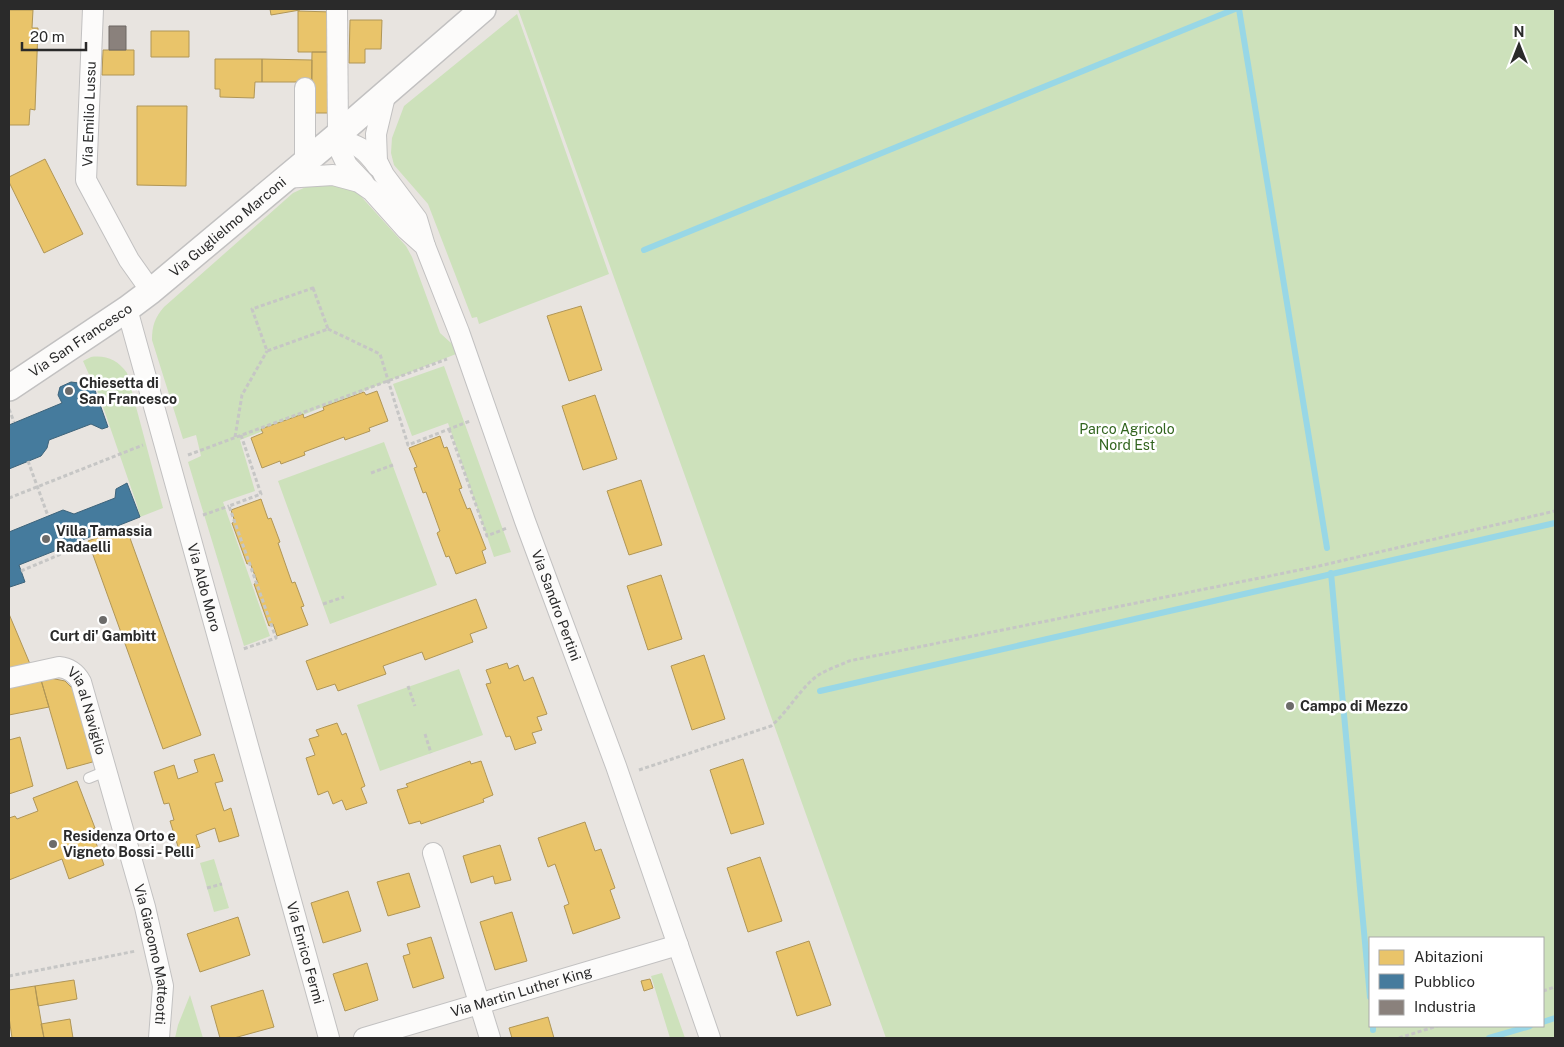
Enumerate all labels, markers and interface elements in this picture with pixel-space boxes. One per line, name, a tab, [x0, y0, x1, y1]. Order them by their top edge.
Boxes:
scale bar	[22, 20, 86, 52]
north arrow	[1494, 20, 1544, 70]
text: N	[1514, 24, 1524, 40]
text: 20 m	[30, 28, 65, 45]
street label: Via Emilio Lussu	[79, 61, 99, 167]
street label: Via Guglielmo Marconi	[166, 174, 289, 280]
street label: Via San Francesco	[26, 300, 135, 380]
place label: Chiesetta di San Francesco	[79, 375, 177, 407]
marker: Chiesetta di San Francesco	[63, 385, 75, 397]
park label: Parco Agricolo Nord Est	[1079, 421, 1175, 453]
place label: Villa Tamassia Radaelli	[56, 523, 152, 555]
marker: Villa Tamassia Radaelli	[40, 533, 52, 545]
street label: Via Aldo Moro	[184, 542, 224, 634]
street label: Via Sandro Pertini	[528, 548, 584, 663]
marker: Curt di' Gambìtt	[97, 614, 109, 626]
place label: Curt di' Gambìtt	[50, 628, 156, 644]
street label: Via al Naviglio	[64, 663, 109, 757]
place label: Campo di Mezzo	[1300, 698, 1408, 714]
marker: Campo di Mezzo	[1284, 700, 1296, 712]
place label: Residenza Orto e Vigneto Bossi - Pelli	[63, 828, 194, 860]
marker: Residenza Orto e Vigneto Bossi - Pelli	[47, 838, 59, 850]
street label: Via Giacomo Matteotti	[131, 882, 171, 1025]
street label: Via Enrico Fermi	[284, 900, 327, 1006]
legend	[1369, 937, 1544, 1027]
text: Abitazioni	[1414, 948, 1483, 965]
street label: Via Martin Luther King	[449, 963, 594, 1020]
text: Pubblico	[1414, 973, 1475, 990]
text: Industria	[1414, 998, 1476, 1015]

